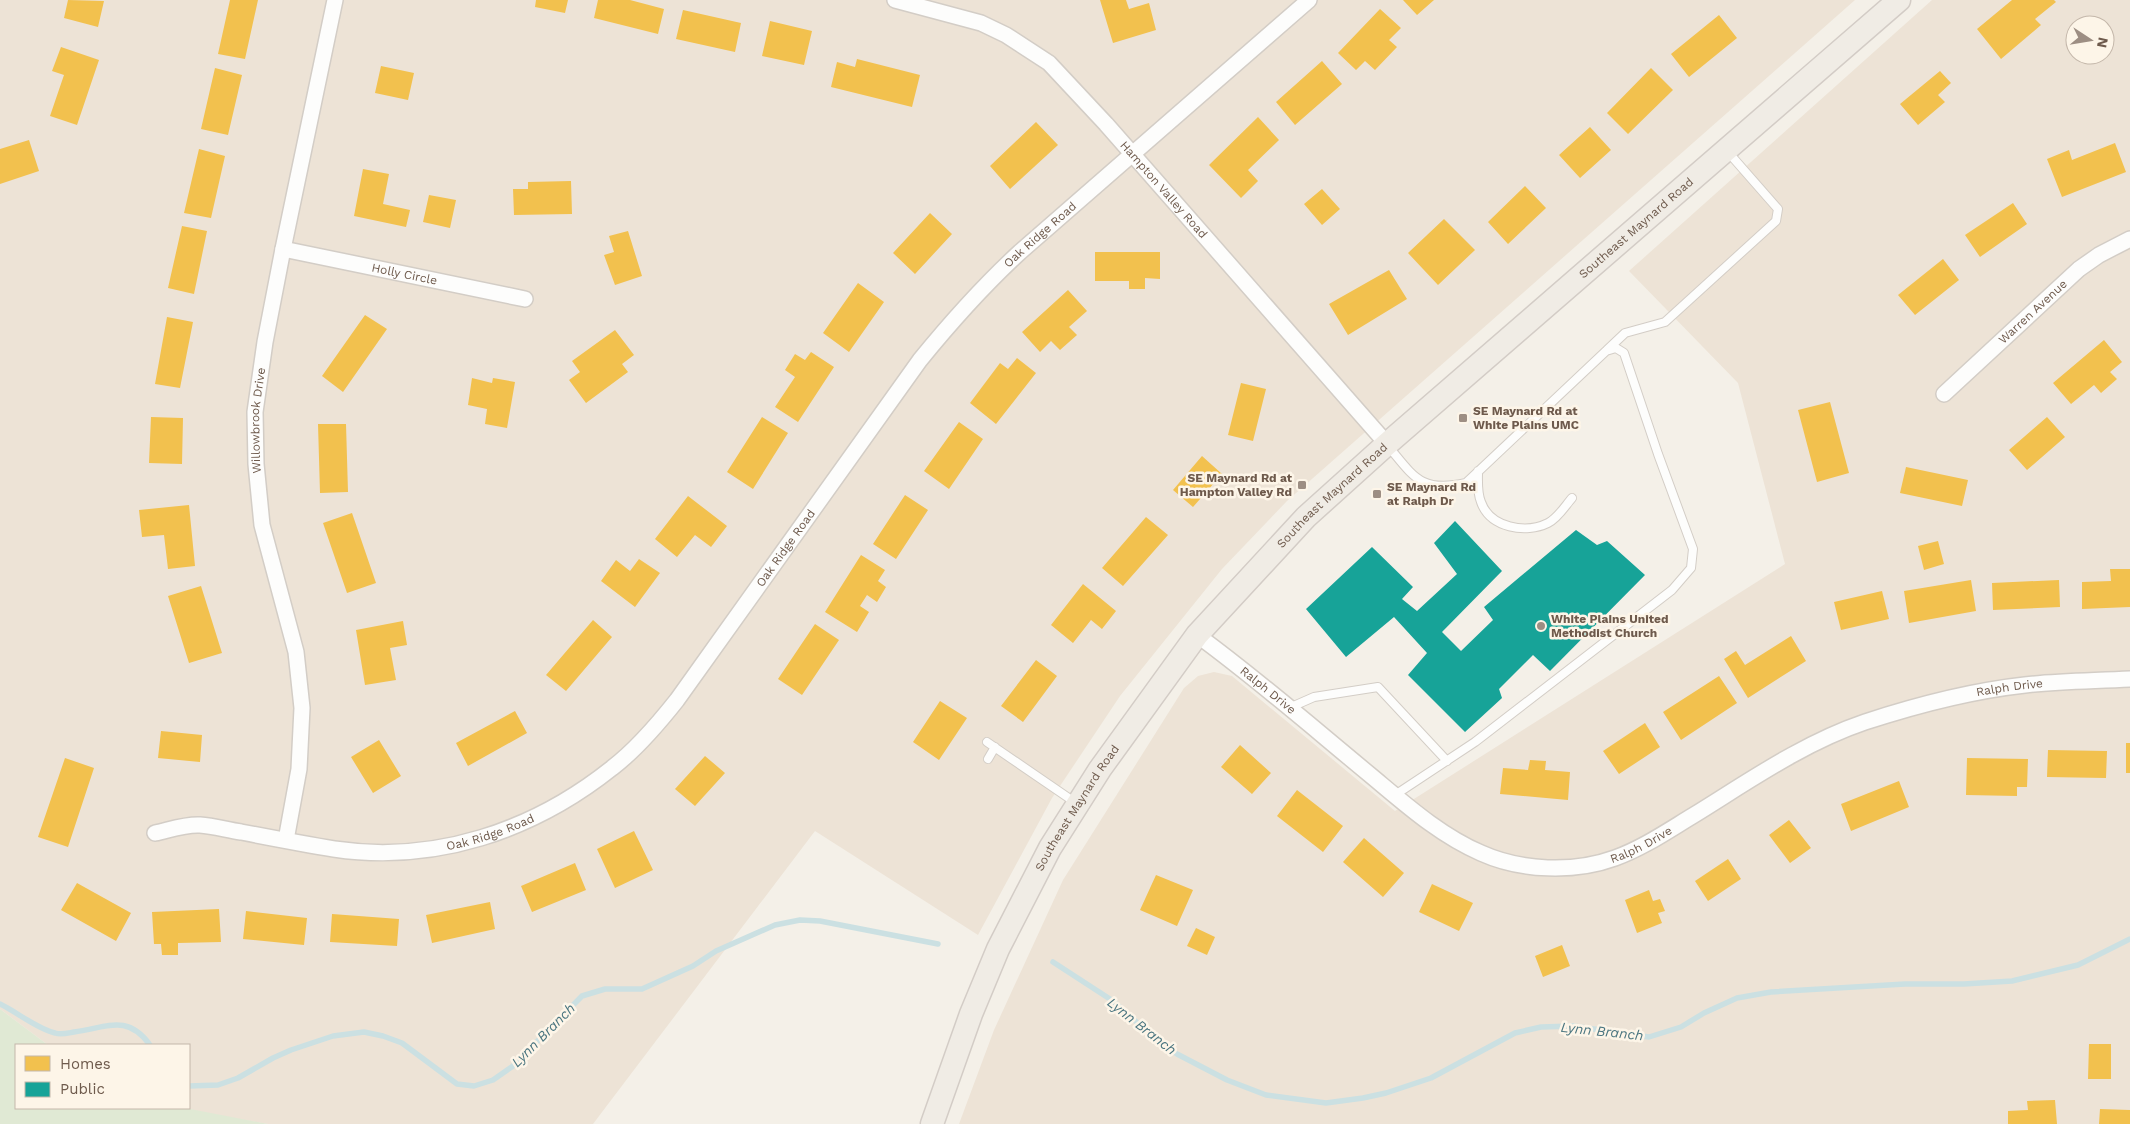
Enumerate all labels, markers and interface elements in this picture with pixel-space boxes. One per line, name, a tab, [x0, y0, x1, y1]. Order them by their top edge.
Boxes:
north arrow	[2065, 15, 2115, 65]
text: N	[2094, 36, 2112, 49]
street label: Hampton Valley Road	[1117, 138, 1210, 241]
street label: Southeast Maynard Road	[1576, 175, 1696, 281]
street label: Oak Ridge Road	[1001, 199, 1079, 270]
street label: Holly Circle	[370, 261, 438, 288]
street label: Warren Avenue	[1996, 277, 2070, 347]
street label: Willowbrook Drive	[248, 367, 268, 474]
place label: SE Maynard Rd at White Plains UMC	[1473, 404, 1579, 432]
marker: SE Maynard Rd at White Plains UMC	[1457, 412, 1469, 424]
street label: Southeast Maynard Road	[1274, 440, 1390, 551]
place label: SE Maynard Rd at Hampton Valley Rd	[1180, 471, 1293, 499]
marker: SE Maynard Rd at Hampton Valley Rd	[1296, 479, 1308, 491]
place label: SE Maynard Rd at Ralph Dr	[1387, 480, 1476, 508]
marker: SE Maynard Rd at Ralph Dr	[1371, 488, 1383, 500]
street label: Oak Ridge Road	[753, 507, 818, 589]
place label: White Plains United Methodist Church	[1551, 612, 1668, 640]
marker: White Plains United Methodist Church	[1535, 620, 1547, 632]
street label: Ralph Drive	[1237, 664, 1299, 717]
street label: Ralph Drive	[1975, 676, 2044, 699]
street label: Southeast Maynard Road	[1032, 742, 1122, 873]
street label: Oak Ridge Road	[445, 811, 536, 853]
street label: Ralph Drive	[1608, 823, 1675, 866]
water label: Lynn Branch	[1104, 994, 1180, 1058]
water label: Lynn Branch	[508, 1000, 578, 1070]
water label: Lynn Branch	[1560, 1019, 1644, 1043]
legend	[15, 1044, 190, 1109]
text: Homes	[60, 1055, 111, 1073]
text: Public	[60, 1080, 105, 1098]

